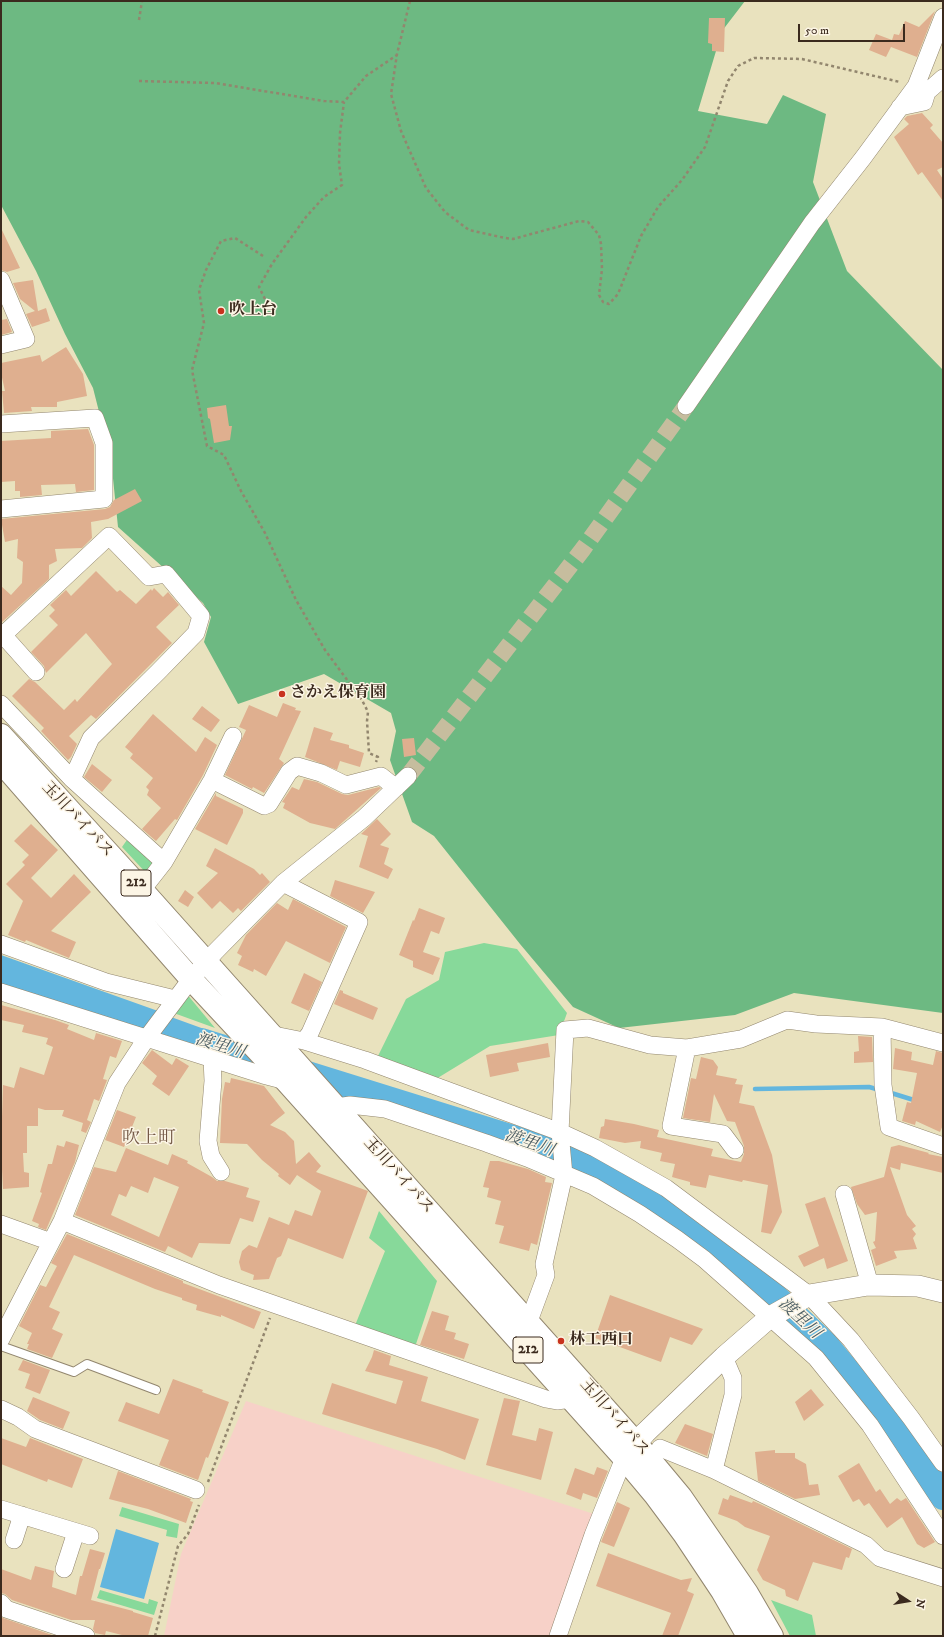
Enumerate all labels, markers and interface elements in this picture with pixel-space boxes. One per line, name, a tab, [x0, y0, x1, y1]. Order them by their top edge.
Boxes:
scale bar	[800, 16, 907, 42]
text: 50 m	[805, 23, 829, 38]
place label: 吹上台	[229, 301, 277, 321]
marker: 吹上台	[216, 306, 226, 316]
place label: さかえ保育園	[290, 684, 386, 704]
marker: さかえ保育園	[277, 689, 287, 699]
street label: 玉川バイパス	[37, 778, 117, 862]
road number: 212	[121, 870, 151, 896]
water label: 渡里川	[193, 1030, 247, 1064]
water label: 渡里川	[502, 1126, 556, 1162]
district label: 吹上町	[122, 1128, 176, 1150]
street label: 玉川バイパス	[359, 1134, 437, 1218]
water label: 渡里川	[773, 1294, 825, 1344]
place label: 林工西口	[569, 1331, 633, 1351]
marker: 林工西口	[556, 1336, 566, 1346]
road number: 212	[513, 1337, 543, 1363]
street label: 玉川バイパス	[575, 1375, 653, 1461]
north arrow	[888, 1581, 928, 1621]
text: N	[912, 1598, 928, 1609]

